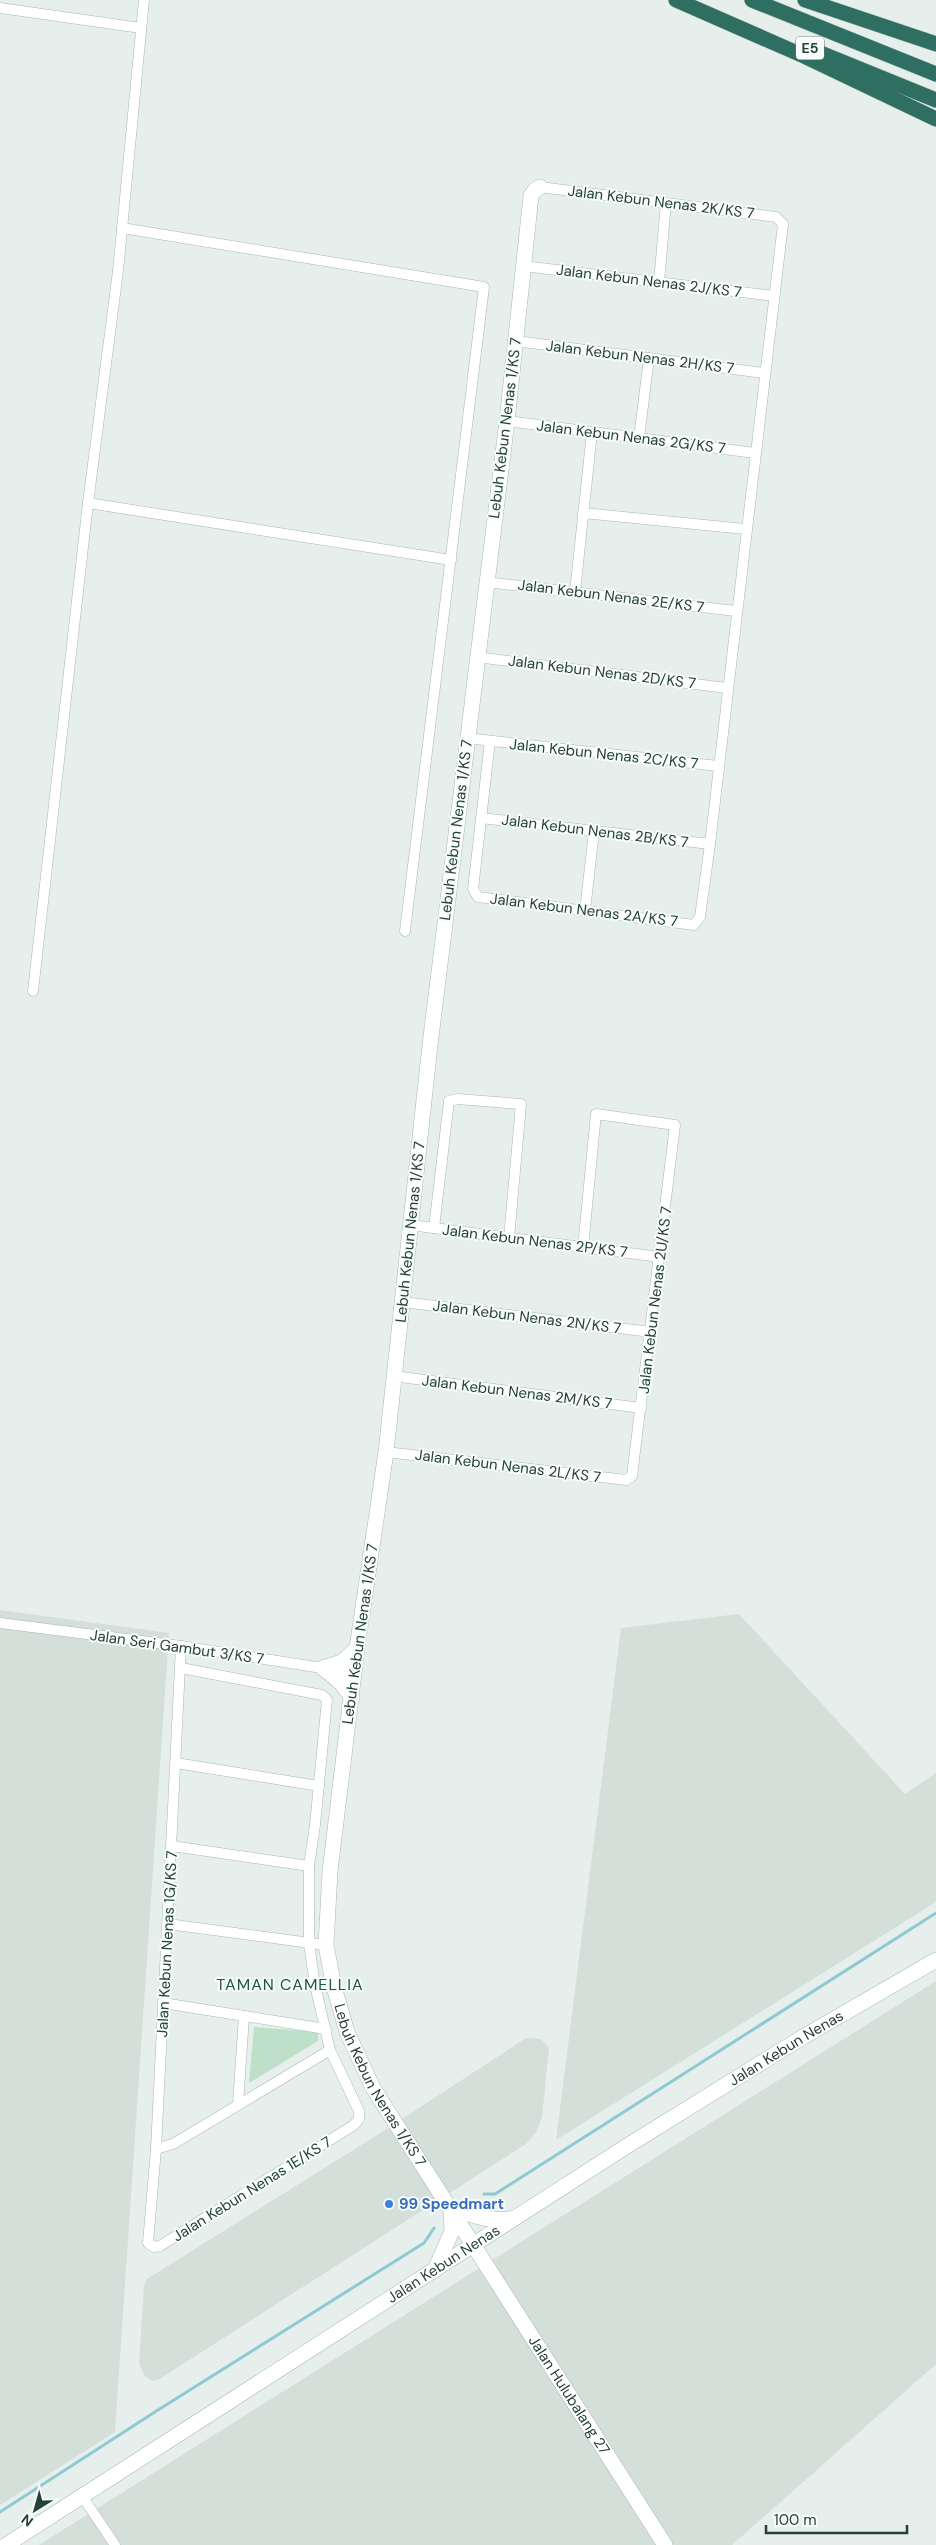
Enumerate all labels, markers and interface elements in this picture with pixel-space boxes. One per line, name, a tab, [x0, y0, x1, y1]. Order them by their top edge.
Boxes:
road number: E5	[796, 36, 824, 59]
street label: Jalan Kebun Nenas 2K/KS 7	[567, 181, 755, 223]
street label: Jalan Kebun Nenas 2J/KS 7	[555, 260, 743, 302]
street label: Lebuh Kebun Nenas 1/KS 7	[484, 336, 526, 520]
street label: Jalan Kebun Nenas 2H/KS 7	[545, 336, 735, 378]
street label: Jalan Kebun Nenas 2G/KS 7	[535, 415, 727, 459]
street label: Jalan Kebun Nenas 2E/KS 7	[517, 575, 705, 617]
street label: Jalan Kebun Nenas 2D/KS 7	[507, 651, 697, 693]
street label: Jalan Kebun Nenas 2C/KS 7	[509, 734, 699, 774]
street label: Lebuh Kebun Nenas 1/KS 7	[435, 738, 477, 922]
street label: Jalan Kebun Nenas 2B/KS 7	[500, 810, 690, 852]
street label: Jalan Kebun Nenas 2A/KS 7	[489, 889, 679, 931]
street label: Lebuh Kebun Nenas 1/KS 7	[391, 1140, 429, 1324]
street label: Jalan Kebun Nenas 2U/KS 7	[634, 1205, 676, 1395]
street label: Jalan Kebun Nenas 2P/KS 7	[441, 1220, 629, 1262]
street label: Jalan Kebun Nenas 2N/KS 7	[432, 1296, 622, 1338]
street label: Jalan Kebun Nenas 2M/KS 7	[421, 1370, 613, 1414]
street label: Jalan Kebun Nenas 2L/KS 7	[414, 1445, 602, 1487]
street label: Lebuh Kebun Nenas 1/KS 7	[337, 1542, 383, 1726]
street label: Jalan Seri Gambut 3/KS 7	[89, 1625, 265, 1669]
street label: Jalan Kebun Nenas 1G/KS 7	[152, 1850, 182, 2038]
district label: TAMAN CAMELLIA	[216, 1974, 364, 1995]
street label: Lebuh Kebun Nenas 1/KS 7	[329, 2001, 431, 2171]
street label: Jalan Kebun Nenas	[725, 2006, 847, 2090]
street label: Jalan Kebun Nenas 1E/KS 7	[169, 2132, 335, 2246]
place label: 99 Speedmart	[399, 2194, 504, 2214]
marker: 99 Speedmart	[383, 2198, 395, 2210]
street label: Jalan Kebun Nenas	[383, 2220, 504, 2308]
street label: Jalan Hulubalang 27	[524, 2332, 615, 2458]
north arrow	[10, 2485, 60, 2535]
scale bar	[766, 2502, 907, 2534]
text: N	[18, 2510, 37, 2531]
text: 100 m	[774, 2510, 817, 2530]

